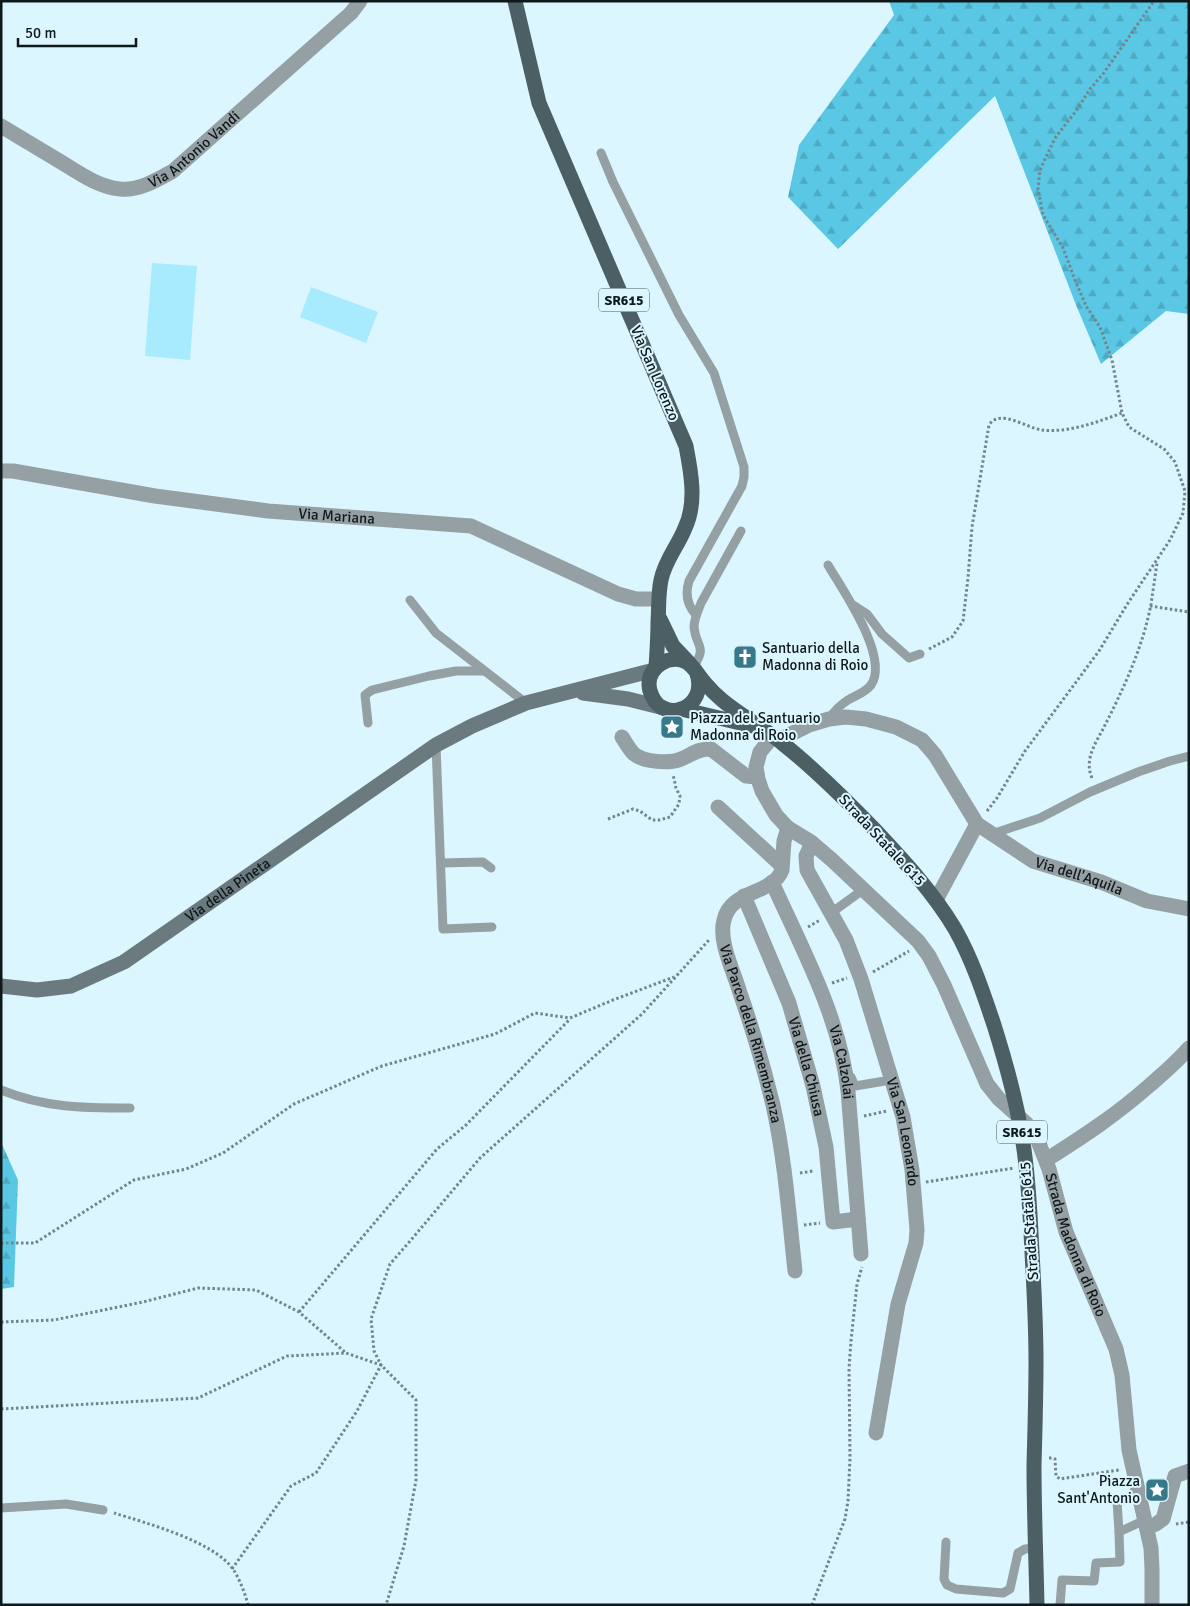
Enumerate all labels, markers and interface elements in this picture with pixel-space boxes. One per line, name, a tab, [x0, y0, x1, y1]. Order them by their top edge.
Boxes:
scale bar	[18, 15, 135, 47]
text: 50 m	[25, 24, 56, 42]
street label: Via Antonio Vandi	[145, 107, 243, 192]
road number: SR615	[599, 288, 649, 312]
street label: Via San Lorenzo	[627, 323, 683, 423]
street label: Via Mariana	[298, 504, 376, 528]
place label: Santuario della Madonna di Roio	[762, 639, 869, 674]
church icon: Santuario della Madonna di Roio	[732, 644, 758, 670]
place label: Piazza del Santuario Madonna di Roio	[690, 709, 821, 744]
place icon: Piazza del Santuario Madonna di Roio	[659, 714, 685, 740]
street label: Strada Statale 615	[835, 790, 929, 890]
street label: Via dell'Aquila	[1033, 853, 1126, 899]
street label: Via della Pineta	[182, 854, 274, 926]
street label: Via Parco della Rimembranza	[716, 943, 786, 1125]
street label: Via della Chiusa	[784, 1015, 828, 1118]
street label: Via Calzolai	[825, 1023, 858, 1100]
street label: Via San Leonardo	[882, 1075, 922, 1187]
road number: SR615	[997, 1120, 1047, 1144]
street label: Strada Statale 615	[1016, 1161, 1042, 1281]
street label: Strada Madonna di Roio	[1042, 1171, 1110, 1320]
place label: Piazza Sant'Antonio	[1057, 1472, 1140, 1507]
place icon: Piazza Sant'Antonio	[1144, 1477, 1170, 1503]

